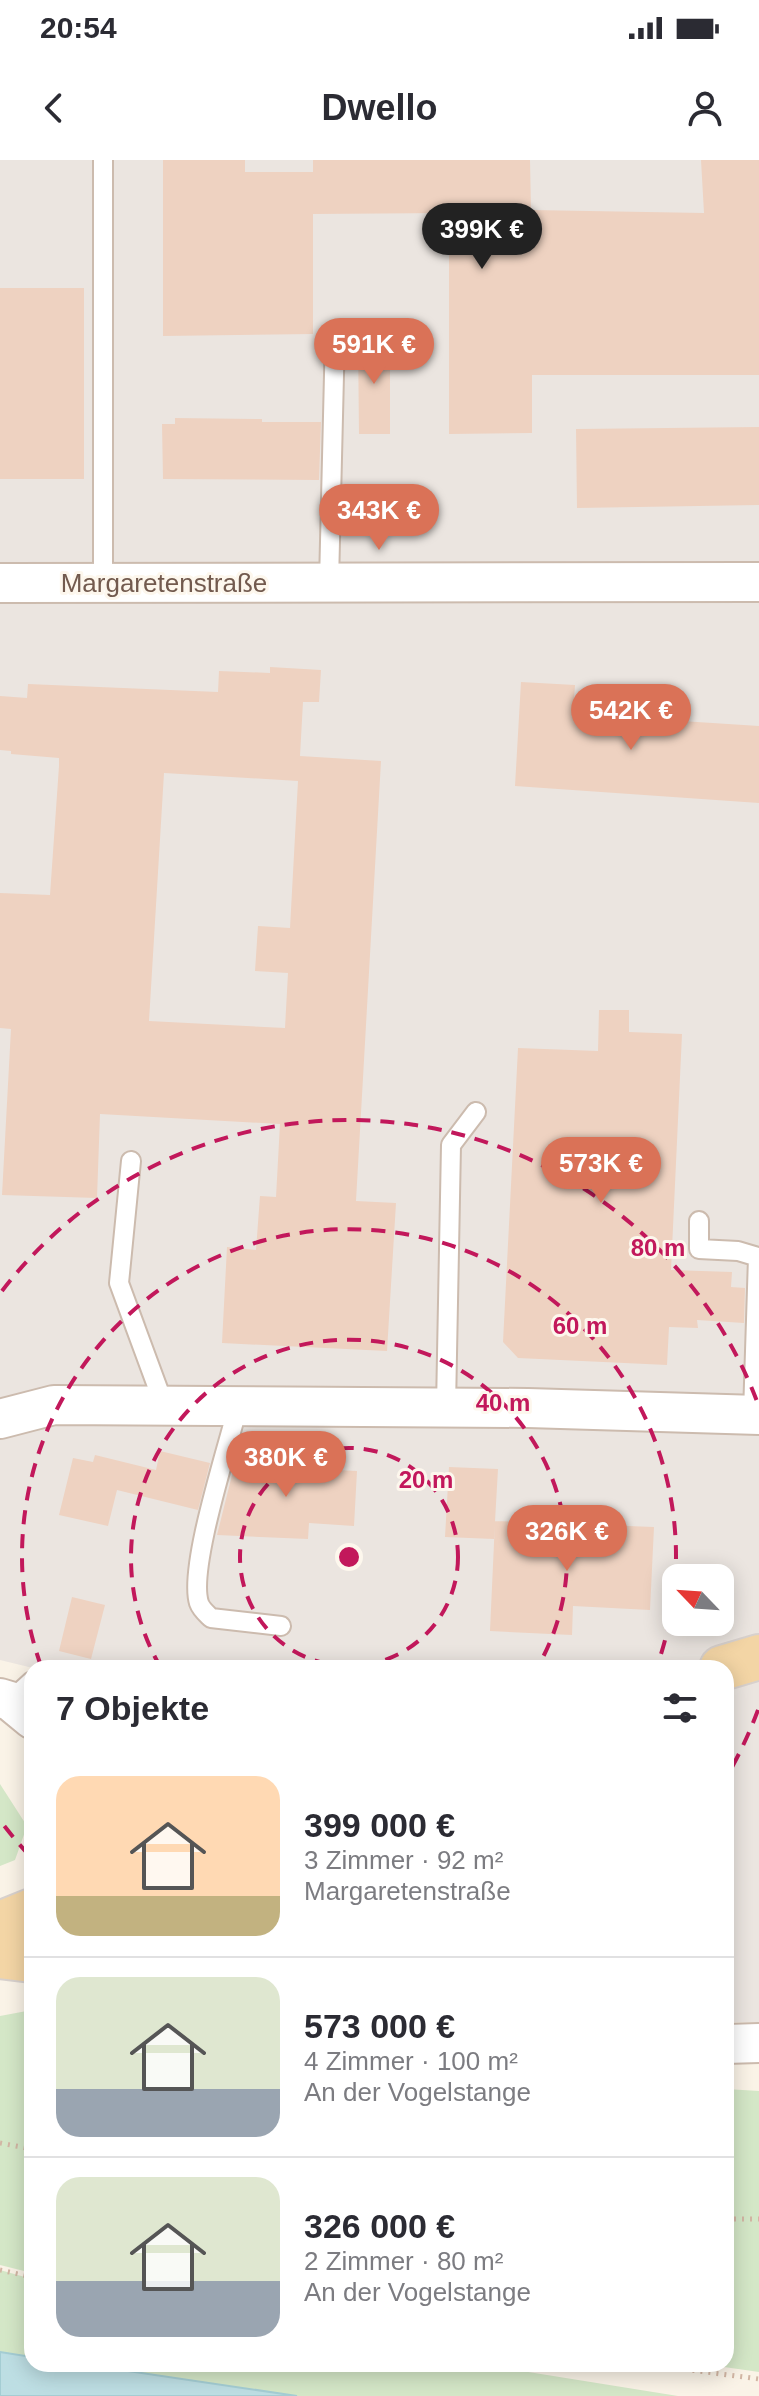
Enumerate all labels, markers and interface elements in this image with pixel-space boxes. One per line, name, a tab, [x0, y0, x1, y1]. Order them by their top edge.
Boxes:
text: 20:54	[40, 11, 117, 44]
icon: back	[32, 86, 76, 130]
icon: person	[683, 86, 727, 130]
text: Dwello	[321, 87, 438, 128]
pin: 399K €	[417, 203, 547, 271]
text: 399K €	[440, 214, 524, 244]
pin: 591K €	[309, 318, 439, 386]
text: 591K €	[332, 329, 416, 359]
pin: 343K €	[314, 484, 444, 552]
text: 343K €	[337, 495, 421, 525]
street label: Margaretenstraße	[61, 568, 267, 598]
pin: 542K €	[566, 684, 696, 752]
text: 542K €	[589, 695, 673, 725]
pin: 573K €	[536, 1137, 666, 1205]
text: 573K €	[559, 1148, 643, 1178]
text: 80 m	[631, 1234, 685, 1261]
text: 60 m	[553, 1312, 607, 1339]
text: 40 m	[476, 1389, 530, 1416]
pin: 380K €	[221, 1431, 351, 1499]
text: 380K €	[244, 1442, 328, 1472]
text: 20 m	[399, 1466, 453, 1493]
pin: 326K €	[502, 1505, 632, 1573]
text: 326K €	[525, 1516, 609, 1546]
centre of rings	[335, 1543, 363, 1571]
north arrow	[662, 1564, 734, 1636]
map controls	[662, 1564, 734, 1636]
icon: filters	[658, 1686, 702, 1730]
text: 7 Objekte	[56, 1689, 209, 1727]
text: 399 000 €	[304, 1806, 455, 1844]
icon: home	[120, 1808, 216, 1904]
text: 3 Zimmer · 92 m²	[304, 1845, 503, 1875]
text: Margaretenstraße	[304, 1876, 511, 1906]
text: 573 000 €	[304, 2007, 455, 2045]
icon: home	[120, 2009, 216, 2105]
text: 4 Zimmer · 100 m²	[304, 2046, 518, 2076]
text: An der Vogelstange	[304, 2077, 531, 2107]
text: 326 000 €	[304, 2207, 455, 2245]
icon: home	[120, 2209, 216, 2305]
text: 2 Zimmer · 80 m²	[304, 2246, 503, 2276]
text: An der Vogelstange	[304, 2277, 531, 2307]

